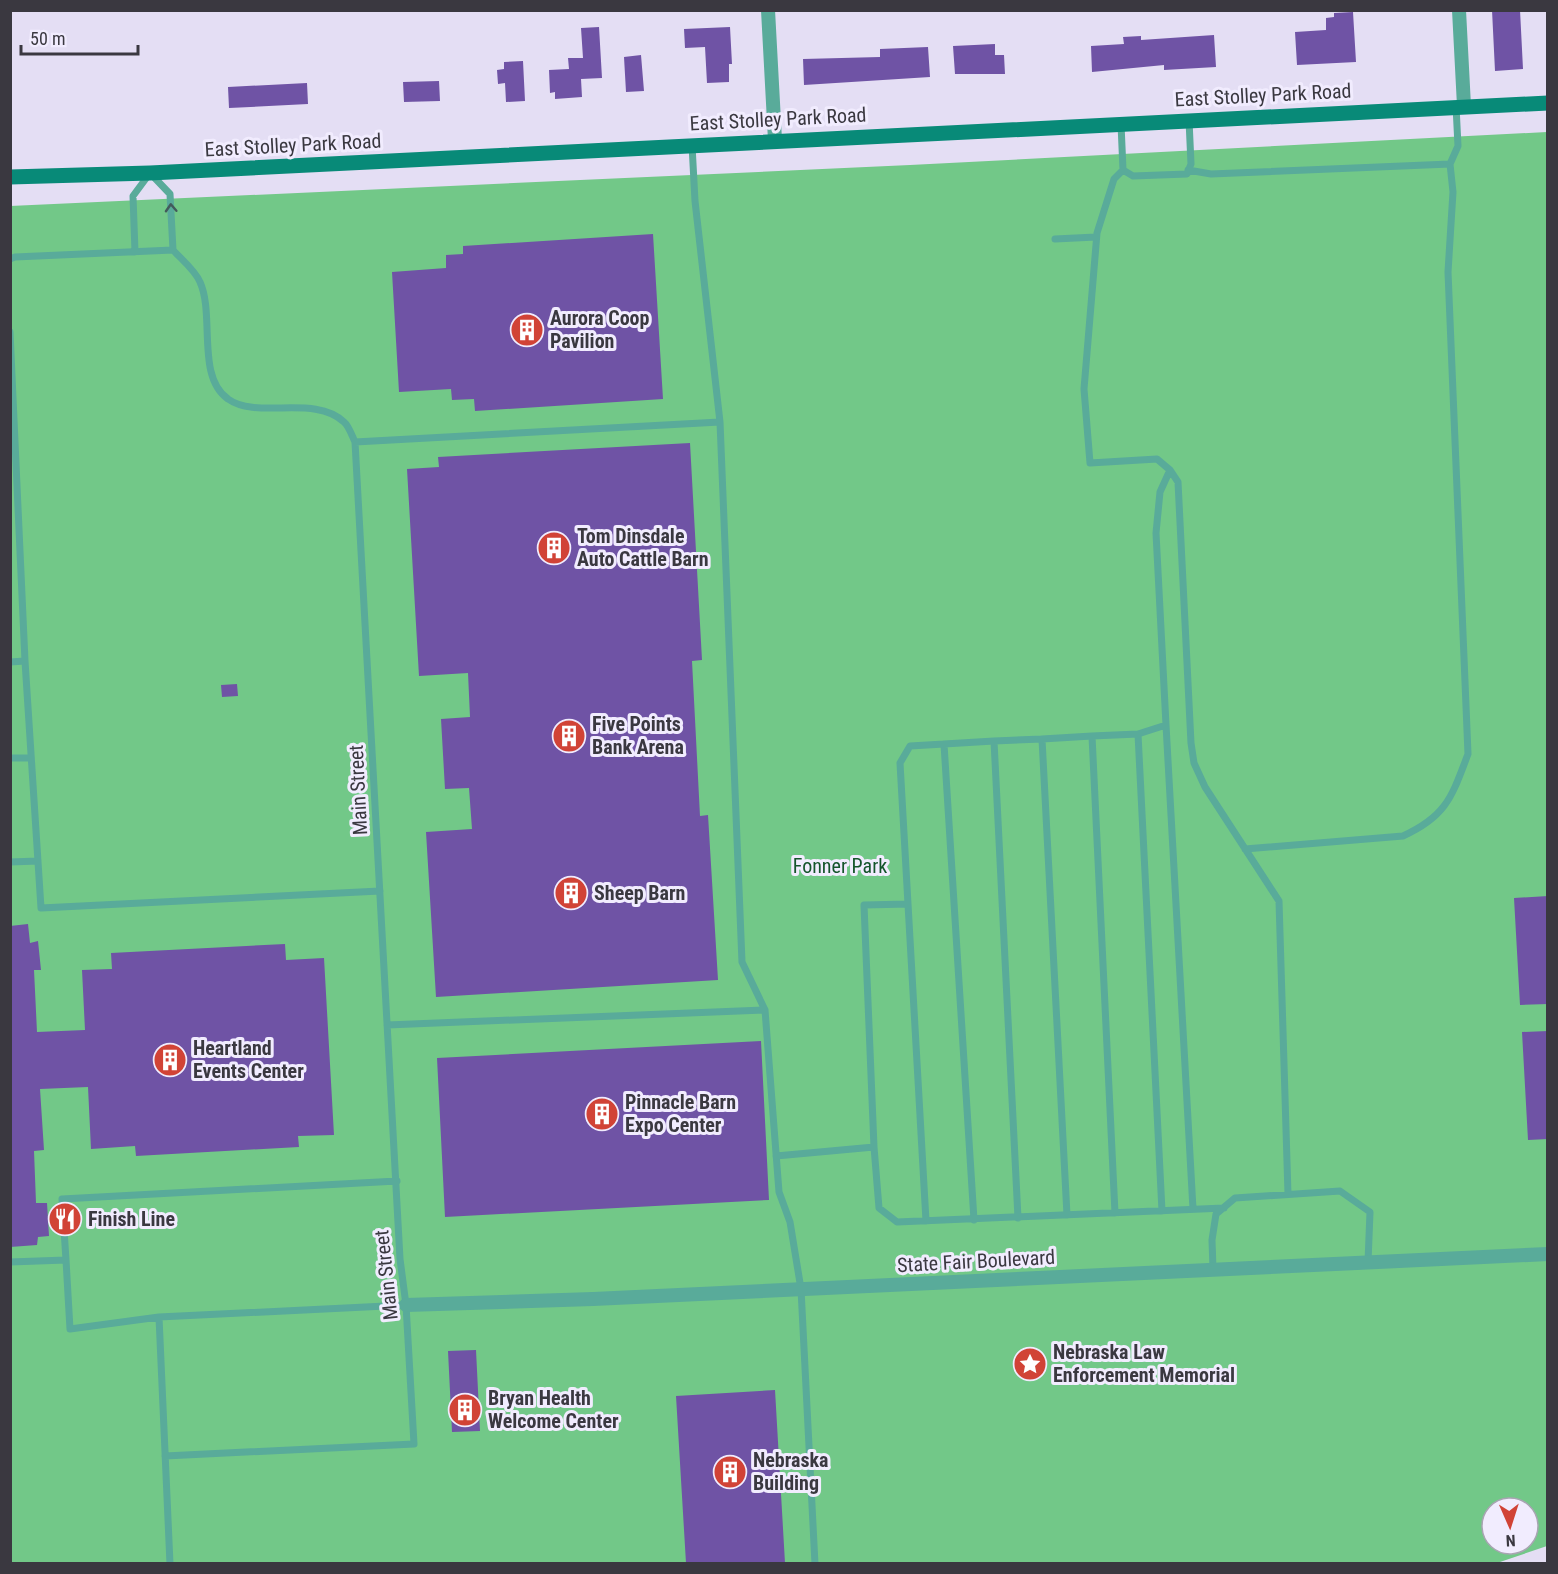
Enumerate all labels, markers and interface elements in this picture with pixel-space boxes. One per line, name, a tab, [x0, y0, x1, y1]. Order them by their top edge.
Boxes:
scale bar	[21, 18, 138, 56]
text: 50 m	[30, 28, 65, 49]
street label: East Stolley Park Road	[1174, 78, 1352, 112]
street label: East Stolley Park Road	[689, 102, 867, 136]
street label: East Stolley Park Road	[204, 128, 382, 162]
one-way arrow	[164, 203, 177, 212]
place label: Aurora Coop Pavilion	[550, 306, 650, 353]
building icon: Aurora Coop Pavilion	[509, 312, 545, 348]
place label: Tom Dinsdale Auto Cattle Barn	[577, 524, 709, 571]
building icon: Tom Dinsdale Auto Cattle Barn	[536, 530, 572, 566]
place label: Five Points Bank Arena	[592, 712, 684, 759]
building icon: Five Points Bank Arena	[551, 718, 587, 754]
street label: Main Street	[344, 744, 372, 836]
park label: Fonner Park	[793, 854, 887, 878]
building icon: Sheep Barn	[553, 875, 589, 911]
place label: Sheep Barn	[594, 881, 685, 905]
place label: Heartland Events Center	[193, 1036, 304, 1083]
building icon: Heartland Events Center	[152, 1042, 188, 1078]
place label: Pinnacle Barn Expo Center	[625, 1090, 736, 1137]
building icon: Pinnacle Barn Expo Center	[584, 1096, 620, 1132]
restaurant icon: Finish Line	[47, 1201, 83, 1237]
place label: Finish Line	[88, 1207, 175, 1231]
street label: Main Street	[369, 1229, 403, 1321]
street label: State Fair Boulevard	[896, 1245, 1056, 1277]
place label: Nebraska Law Enforcement Memorial	[1053, 1340, 1235, 1387]
place icon: Nebraska Law Enforcement Memorial	[1012, 1346, 1048, 1382]
place label: Bryan Health Welcome Center	[488, 1386, 619, 1433]
building icon: Bryan Health Welcome Center	[447, 1392, 483, 1428]
place label: Nebraska Building	[753, 1448, 829, 1495]
building icon: Nebraska Building	[712, 1454, 748, 1490]
north arrow	[1480, 1496, 1540, 1556]
text: N	[1505, 1531, 1516, 1550]

